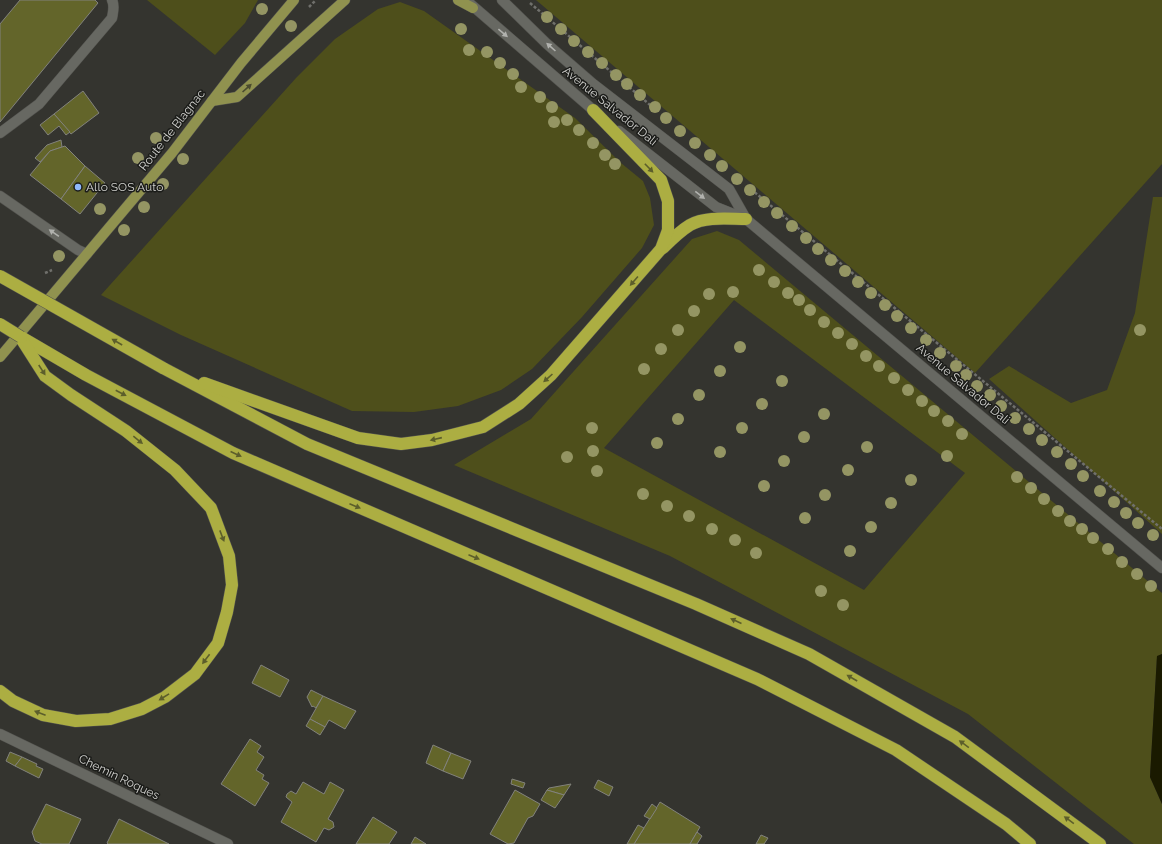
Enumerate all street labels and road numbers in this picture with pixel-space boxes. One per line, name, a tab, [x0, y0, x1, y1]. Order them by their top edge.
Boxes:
street label: Avenue Salvador Dali	[560, 64, 660, 148]
street label: Route de Blagnac	[136, 86, 208, 173]
street label: Avenue Salvador Dali	[914, 341, 1012, 427]
street label: Chemin Roques	[76, 751, 162, 803]

